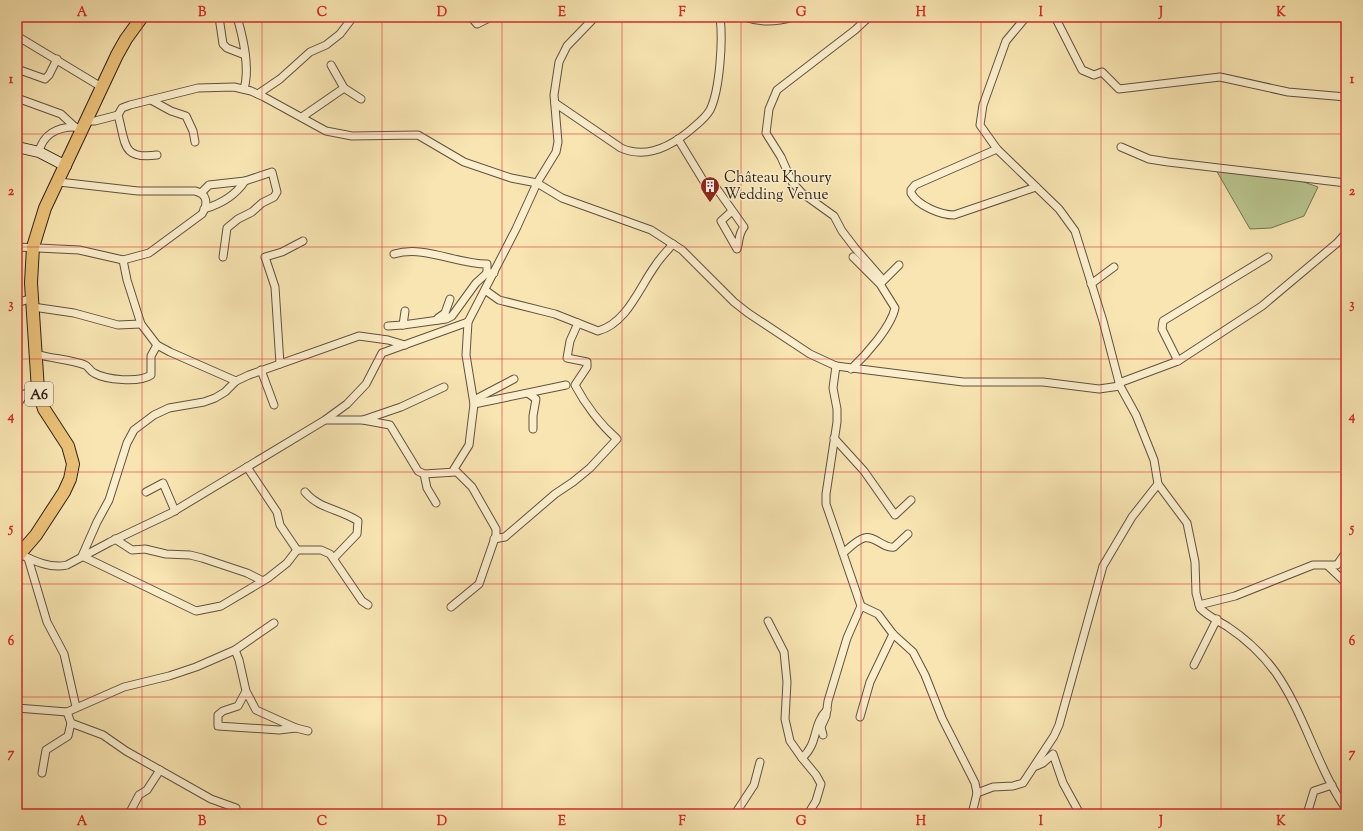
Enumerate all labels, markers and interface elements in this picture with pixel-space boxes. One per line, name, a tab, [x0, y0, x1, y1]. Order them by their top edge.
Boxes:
text: A	[77, 4, 88, 22]
text: B	[198, 4, 207, 22]
text: C	[317, 4, 327, 22]
text: D	[437, 4, 447, 22]
text: E	[558, 4, 566, 22]
text: F	[678, 4, 686, 22]
text: G	[796, 4, 807, 22]
text: H	[916, 4, 927, 22]
text: I	[1039, 4, 1044, 22]
text: J	[1158, 4, 1163, 22]
text: K	[1276, 4, 1286, 22]
text: 1	[9, 71, 14, 89]
text: 1	[1350, 71, 1355, 89]
place label: Château Khoury Wedding Venue	[724, 168, 832, 206]
building icon: Château Khoury Wedding Venue	[699, 175, 721, 203]
text: 2	[8, 183, 15, 201]
text: 2	[1349, 183, 1356, 201]
text: 3	[8, 296, 14, 314]
text: 3	[1349, 296, 1355, 314]
road number: A6	[25, 382, 53, 406]
text: 4	[7, 408, 15, 426]
text: 4	[1348, 408, 1356, 426]
text: 5	[8, 520, 14, 538]
text: 5	[1349, 520, 1355, 538]
text: 6	[8, 633, 15, 651]
text: 6	[1349, 633, 1356, 651]
text: 7	[8, 745, 15, 763]
text: 7	[1349, 745, 1356, 763]
text: A	[77, 813, 88, 831]
text: B	[198, 813, 207, 831]
text: C	[317, 813, 327, 831]
text: D	[437, 813, 447, 831]
text: E	[558, 813, 566, 831]
text: F	[678, 813, 686, 831]
text: G	[796, 813, 807, 831]
text: H	[916, 813, 927, 831]
text: I	[1039, 813, 1044, 831]
text: J	[1158, 813, 1163, 831]
text: K	[1276, 813, 1286, 831]

